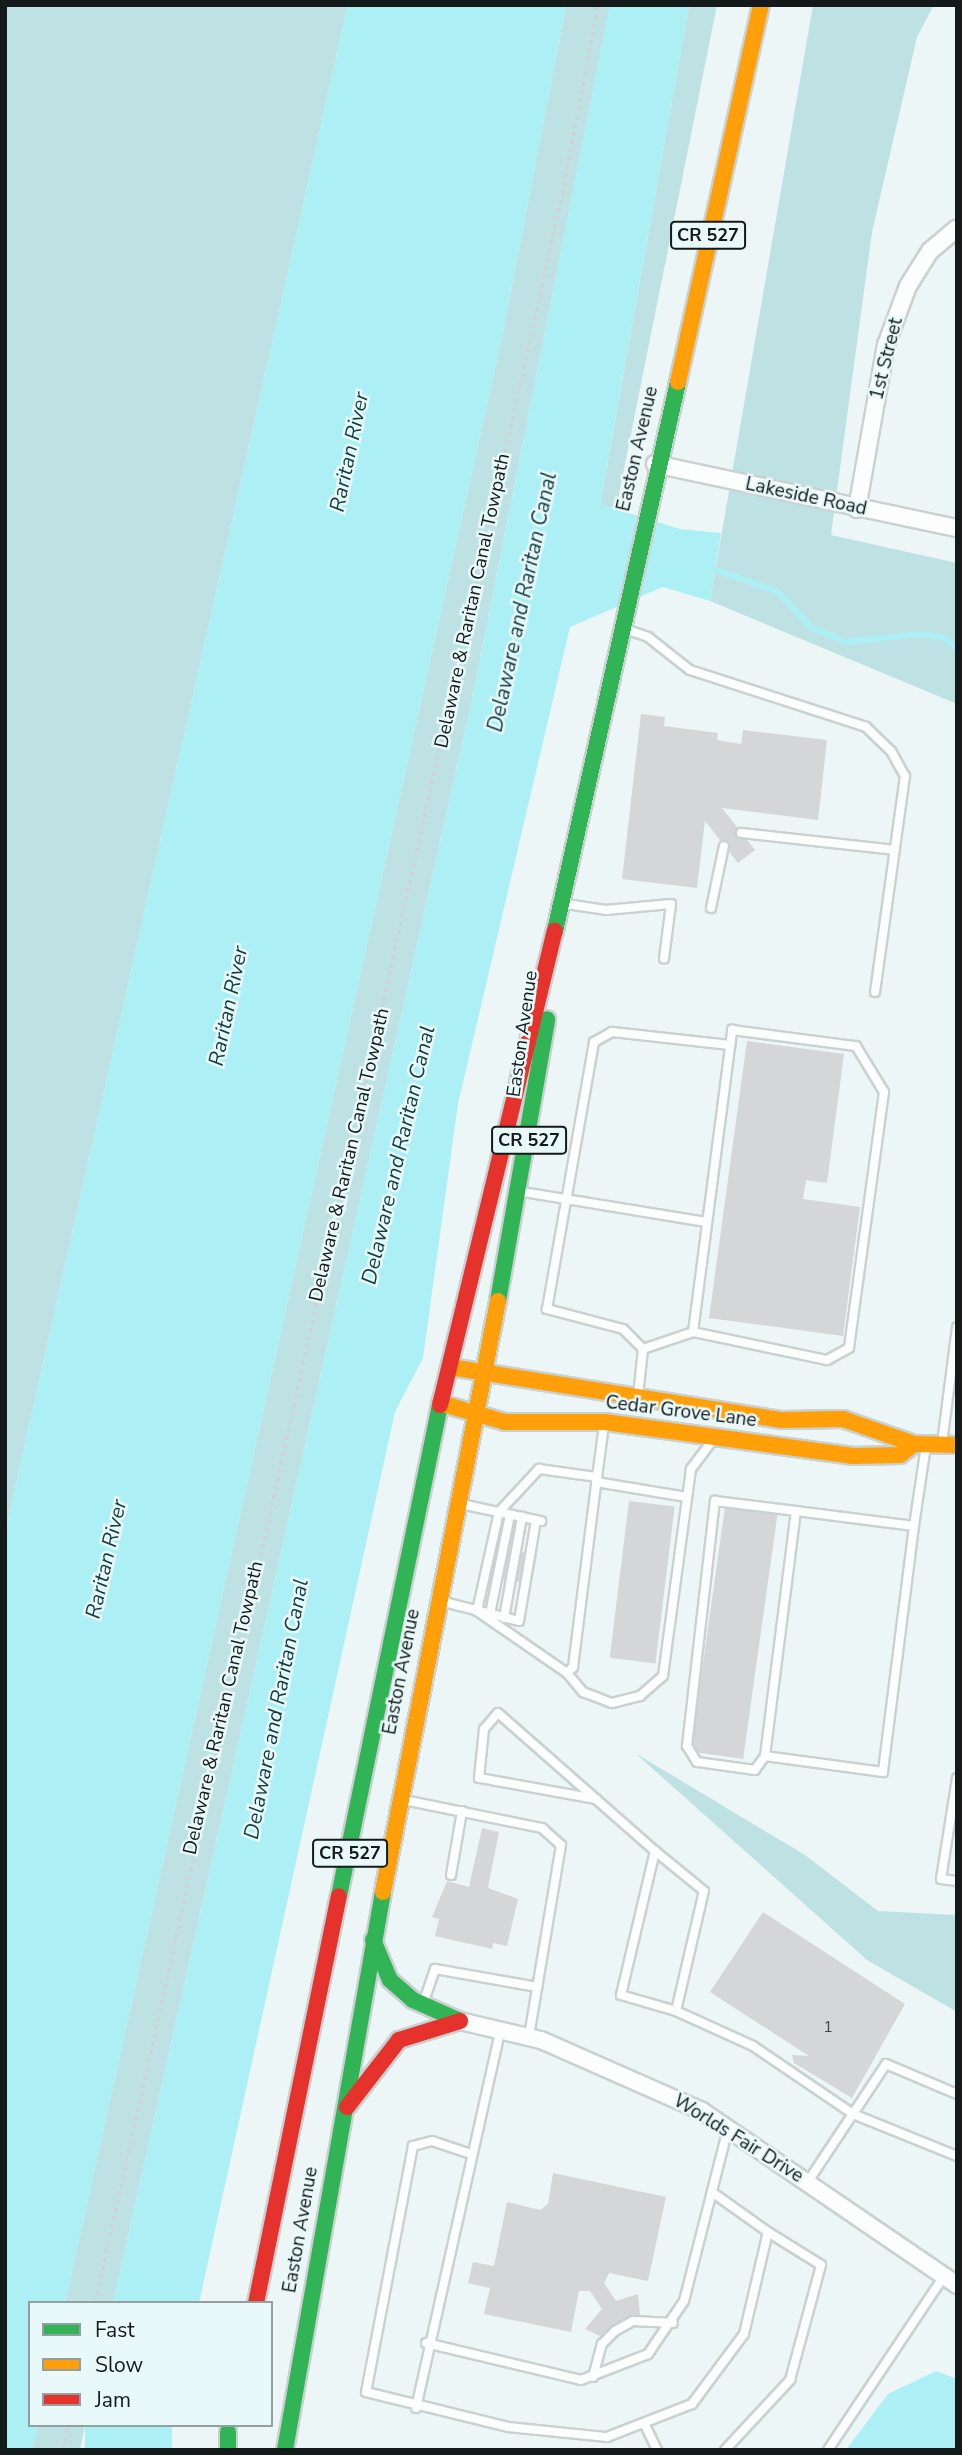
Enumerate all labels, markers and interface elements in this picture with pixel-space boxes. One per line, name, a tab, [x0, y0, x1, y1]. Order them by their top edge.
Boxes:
road number: CR 527	[670, 220, 746, 249]
street label: 1st Street	[866, 316, 908, 402]
street label: Easton Avenue	[613, 384, 663, 514]
water label: Raritan River	[324, 390, 374, 514]
street label: Delaware & Raritan Canal Towpath	[431, 452, 515, 750]
water label: Delaware and Raritan Canal	[482, 470, 562, 734]
street label: Lakeside Road	[743, 473, 869, 521]
water label: Raritan River	[203, 944, 253, 1068]
street label: Easton Avenue	[503, 969, 543, 1099]
street label: Delaware & Raritan Canal Towpath	[305, 1006, 395, 1304]
water label: Delaware and Raritan Canal	[356, 1023, 440, 1287]
road number: CR 527	[490, 1126, 568, 1154]
street label: Cedar Grove Lane	[604, 1391, 758, 1433]
water label: Raritan River	[80, 1497, 132, 1621]
street label: Delaware & Raritan Canal Towpath	[179, 1559, 269, 1857]
water label: Delaware and Raritan Canal	[238, 1577, 314, 1841]
street label: Easton Avenue	[379, 1607, 425, 1737]
road number: CR 527	[312, 1839, 388, 1868]
house number: 1	[823, 2017, 833, 2037]
street label: Worlds Fair Drive	[669, 2090, 807, 2188]
street label: Easton Avenue	[279, 2165, 323, 2295]
legend	[28, 2301, 273, 2427]
text: Fast	[95, 2316, 135, 2344]
text: Slow	[95, 2351, 143, 2379]
text: Jam	[95, 2386, 131, 2414]

